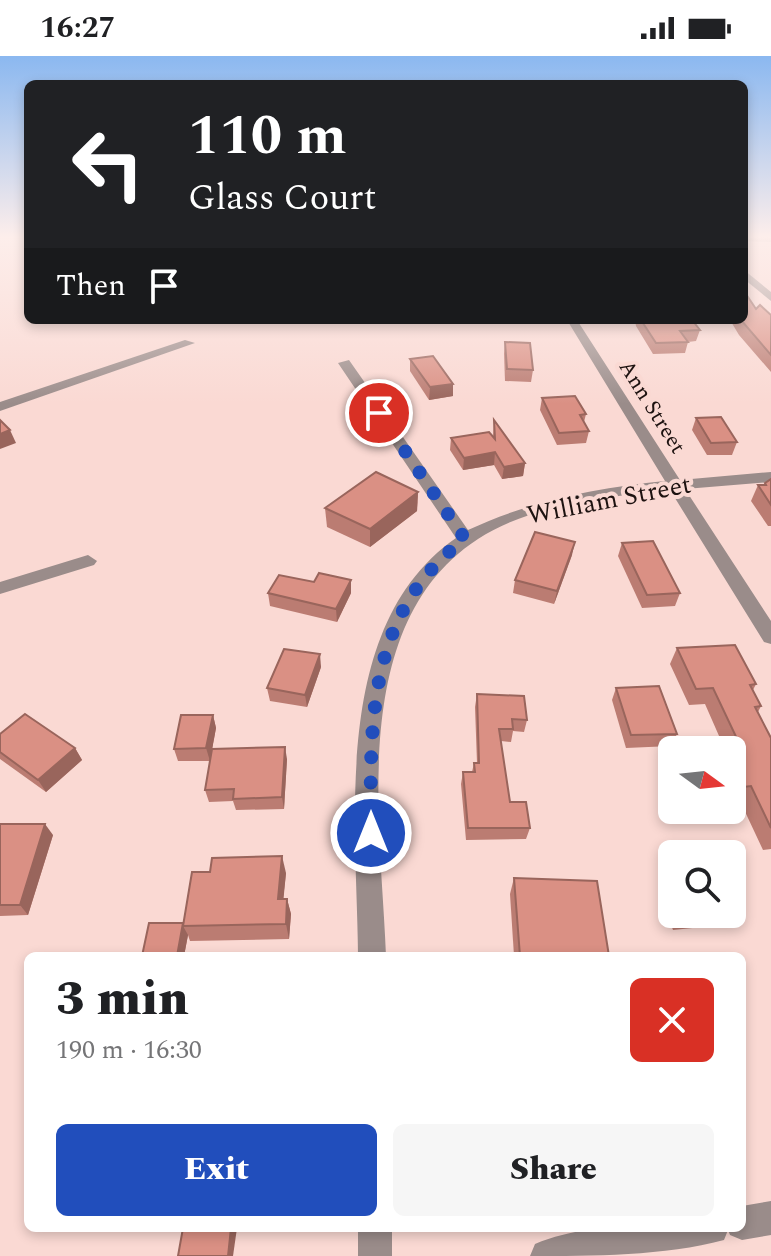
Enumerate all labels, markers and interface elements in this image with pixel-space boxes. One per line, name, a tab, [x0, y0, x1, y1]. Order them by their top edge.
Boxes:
text: 16:27	[40, 5, 115, 51]
text: 110 m	[188, 94, 347, 179]
icon: left	[56, 112, 160, 216]
text: Glass Court	[188, 171, 376, 226]
text: Then	[56, 263, 126, 309]
icon: arrive	[142, 264, 186, 308]
street label: Ann Street	[610, 354, 694, 461]
pin	[345, 379, 413, 447]
icon: arrive	[357, 391, 401, 435]
street label: William Street	[523, 464, 695, 536]
north arrow	[658, 736, 746, 824]
map controls	[658, 736, 746, 928]
position arrow	[329, 791, 413, 875]
button: search	[658, 840, 746, 928]
text: 3 min	[56, 963, 189, 1036]
button: close	[630, 978, 714, 1062]
text: 190 m · 16:30	[56, 1030, 202, 1070]
button: Exit	[56, 1124, 377, 1216]
button: Share	[393, 1124, 714, 1216]

